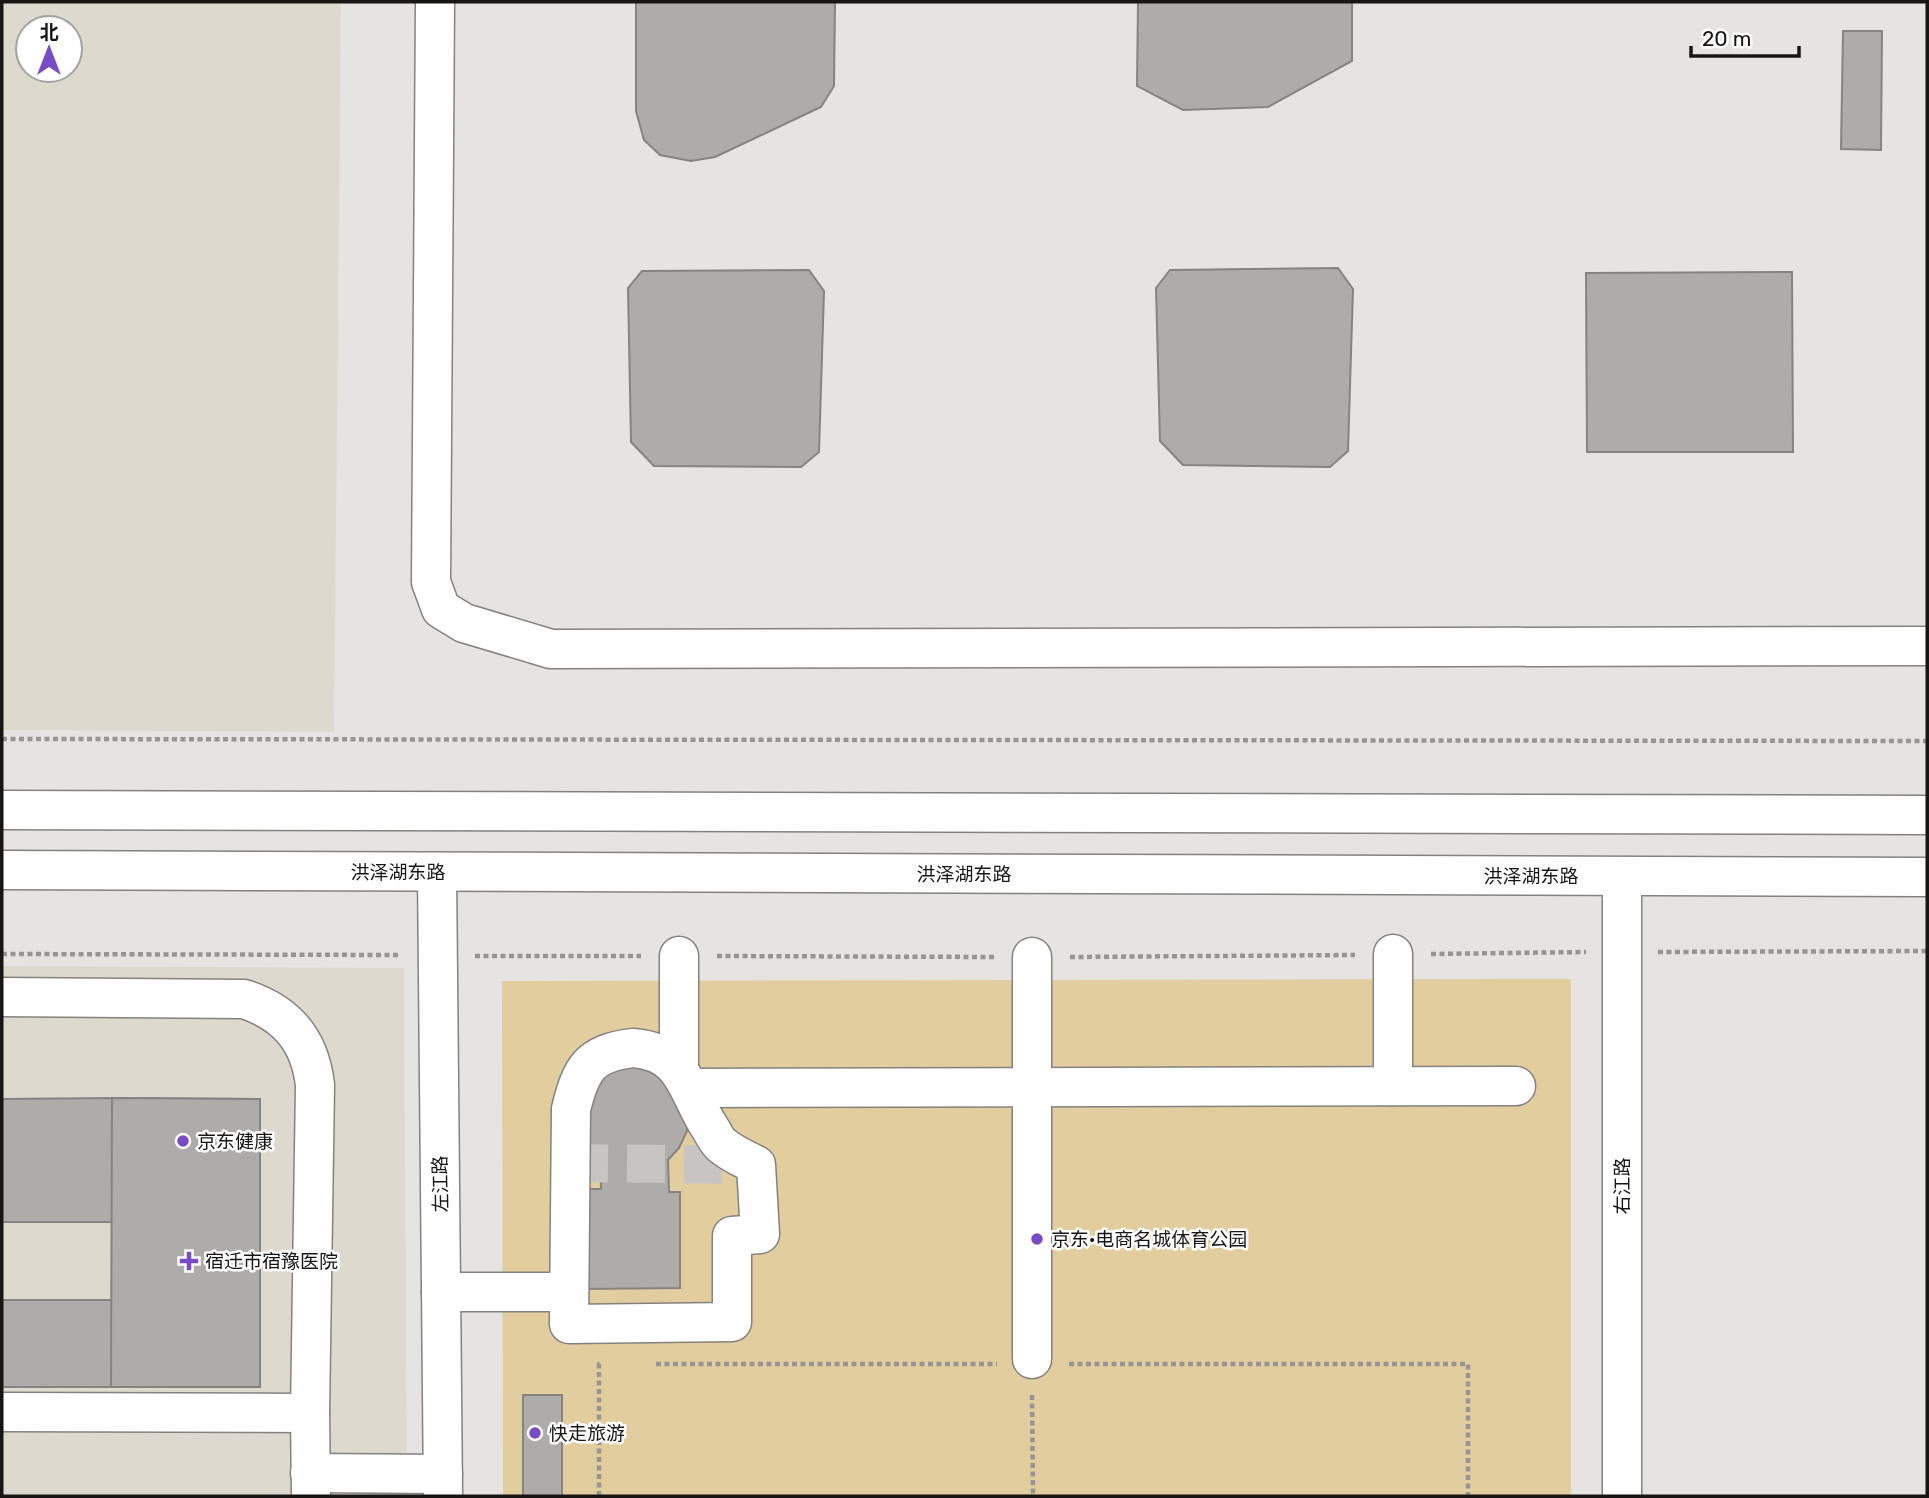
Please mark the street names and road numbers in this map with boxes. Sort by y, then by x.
street label: 洪泽湖东路 [350,861,446,884]
street label: 洪泽湖东路 [916,863,1012,886]
street label: 洪泽湖东路 [1483,865,1579,888]
street label: 左江路 [429,1155,452,1213]
street label: 右江路 [1611,1157,1634,1215]

